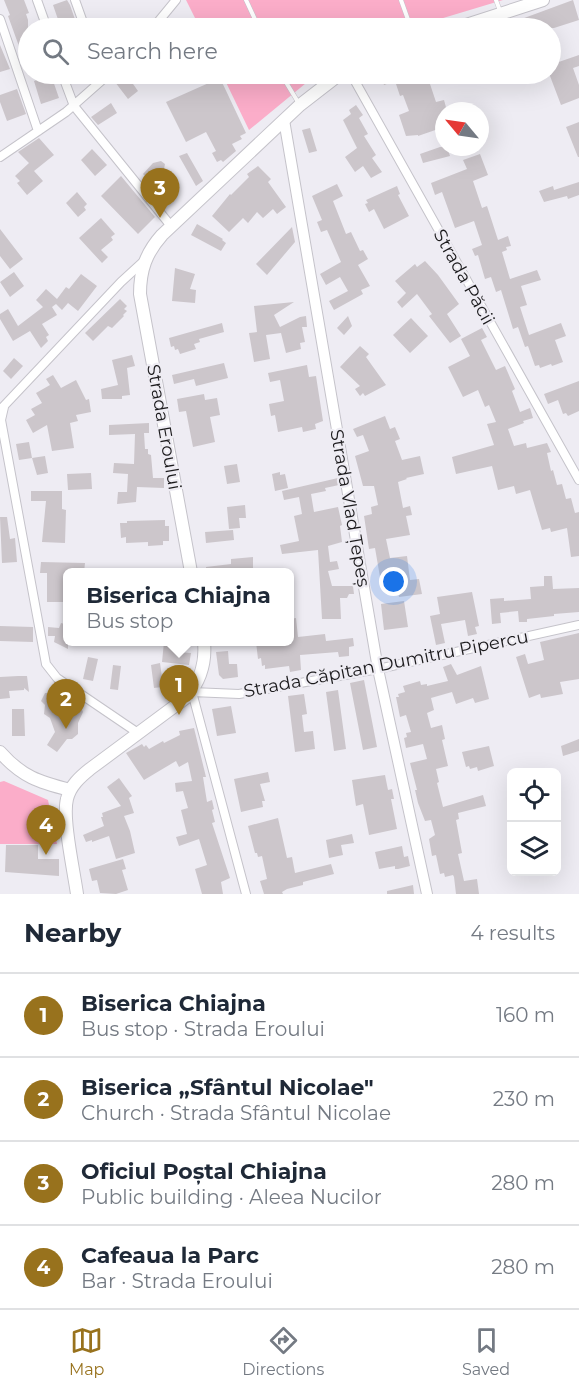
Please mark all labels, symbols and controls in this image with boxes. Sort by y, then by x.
search box [18,18,561,84]
icon: search [39,35,72,68]
text: Search here [87,38,218,65]
north arrow [435,102,489,156]
pin: 3 [140,168,180,218]
street label: Strada Păcii [429,225,499,329]
street label: Strada Eroului [142,362,186,492]
street label: Strada Vlad Țepeș [324,427,375,589]
your location [379,567,408,596]
popup [63,568,294,646]
text: Biserica Chiajna [86,582,271,609]
text: Bus stop [86,609,173,633]
street label: Strada Căpitan Dumitru Pipercu [242,626,530,702]
pin: 1 [160,666,198,715]
pin: 2 [46,680,86,729]
map controls [507,768,561,876]
button: locate [507,768,561,822]
pin: 4 [26,806,66,855]
button: layers [507,822,561,876]
text: Nearby [24,917,121,949]
text: 4 results [470,921,555,945]
text: Biserica Chiajna [81,990,266,1017]
text: 1 [40,1003,47,1027]
text: 160 m [496,1003,555,1027]
text: Bus stop · Strada Eroului [81,1017,325,1041]
text: Biserica „Sfântul Nicolae" [81,1074,374,1101]
text: 2 [38,1087,49,1111]
text: 230 m [493,1087,555,1111]
text: Church · Strada Sfântul Nicolae [81,1101,391,1125]
text: Oficiul Poștal Chiajna [81,1158,327,1185]
text: 3 [38,1171,49,1195]
text: 280 m [491,1171,555,1195]
text: Public building · Aleea Nucilor [81,1185,382,1209]
text: Cafeaua la Parc [81,1242,259,1269]
text: 4 [37,1255,50,1279]
text: 280 m [491,1255,555,1279]
text: Bar · Strada Eroului [81,1269,273,1293]
tab: Map [69,1324,104,1379]
tab: Directions [242,1324,324,1379]
tab: Saved [462,1324,510,1379]

